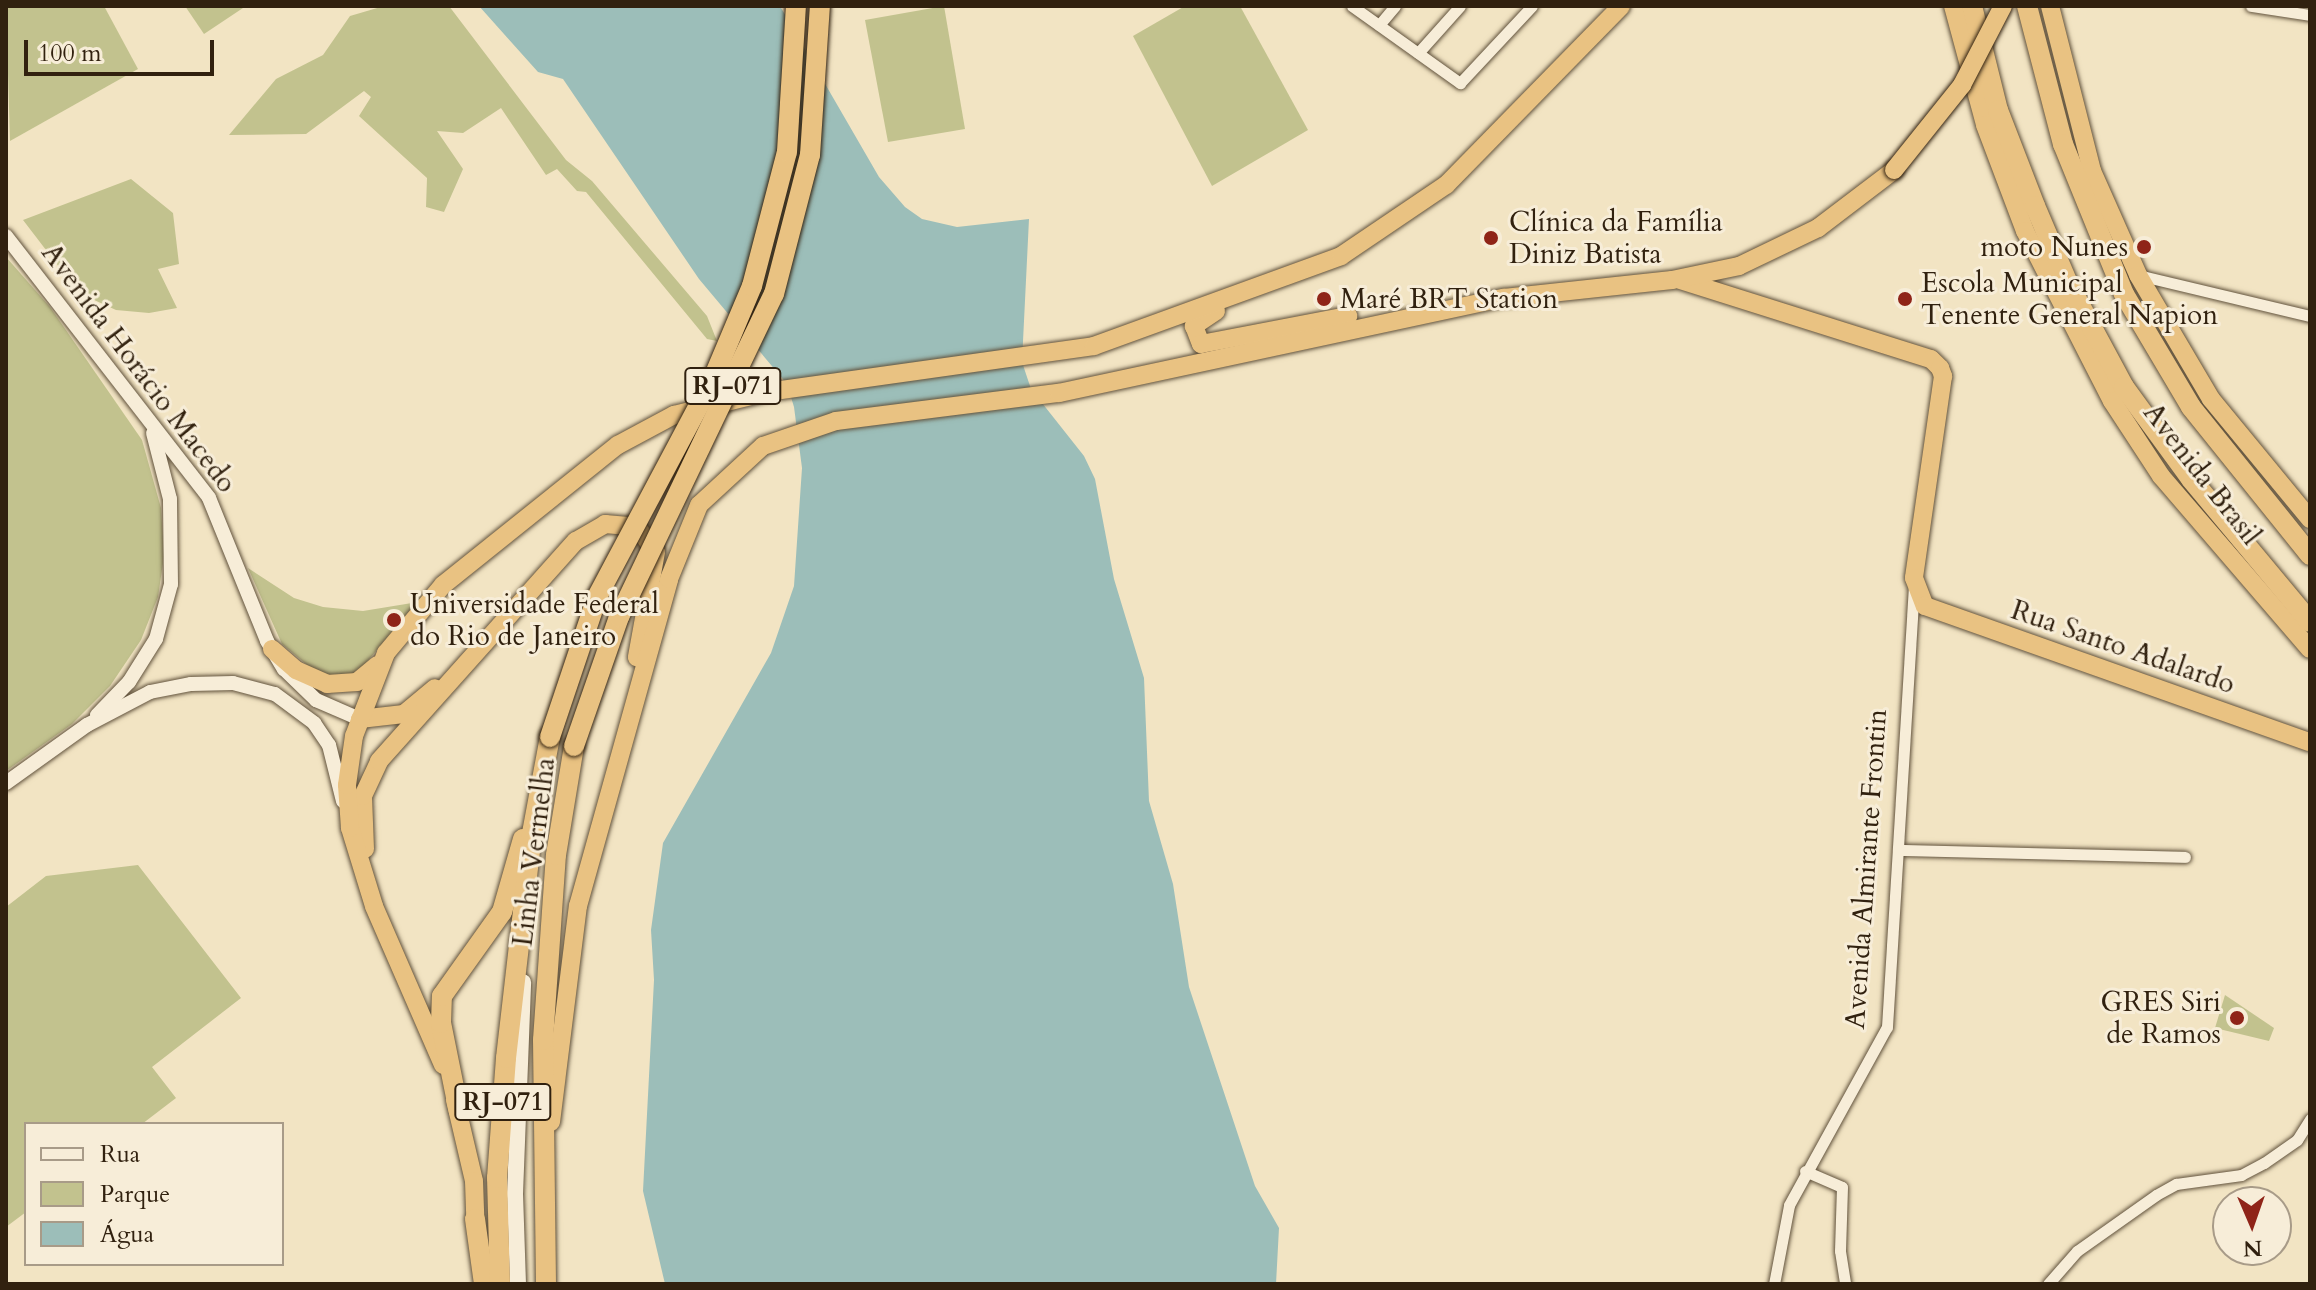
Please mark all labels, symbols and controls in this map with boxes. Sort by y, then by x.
scale bar [28,24,218,74]
text: 100 m [38,37,102,70]
place label: Clínica da Família Diniz Batista [1509,205,1723,271]
marker: Clínica da Família Diniz Batista [1480,227,1502,249]
place label: moto Nunes [1980,230,2128,264]
street label: Avenida Horácio Macedo [34,237,244,499]
marker: moto Nunes [2135,238,2153,256]
place label: Escola Municipal Tenente General Napion [1921,266,2218,332]
place label: Maré BRT Station [1340,282,1558,316]
marker: Maré BRT Station [1315,290,1333,308]
marker: Escola Municipal Tenente General Napion [1896,290,1914,308]
road number: RJ-071 [683,364,783,408]
street label: Avenida Brasil [2136,396,2268,552]
place label: Universidade Federal do Rio de Janeiro [410,587,659,653]
street label: Rua Santo Adalardo [2007,593,2239,701]
marker: Universidade Federal do Rio de Janeiro [385,611,403,629]
street label: Avenida Almirante Frontin [1838,708,1894,1030]
street label: Linha Vermelha [506,756,562,948]
place label: GRES Siri de Ramos [2101,985,2221,1051]
marker: GRES Siri de Ramos [2228,1009,2246,1027]
road number: RJ-071 [453,1080,553,1124]
legend [24,1122,284,1266]
text: Rua [100,1138,140,1171]
text: Parque [100,1178,170,1211]
north arrow [2212,1186,2292,1266]
text: Água [100,1218,154,1251]
text: N [2243,1233,2263,1263]

